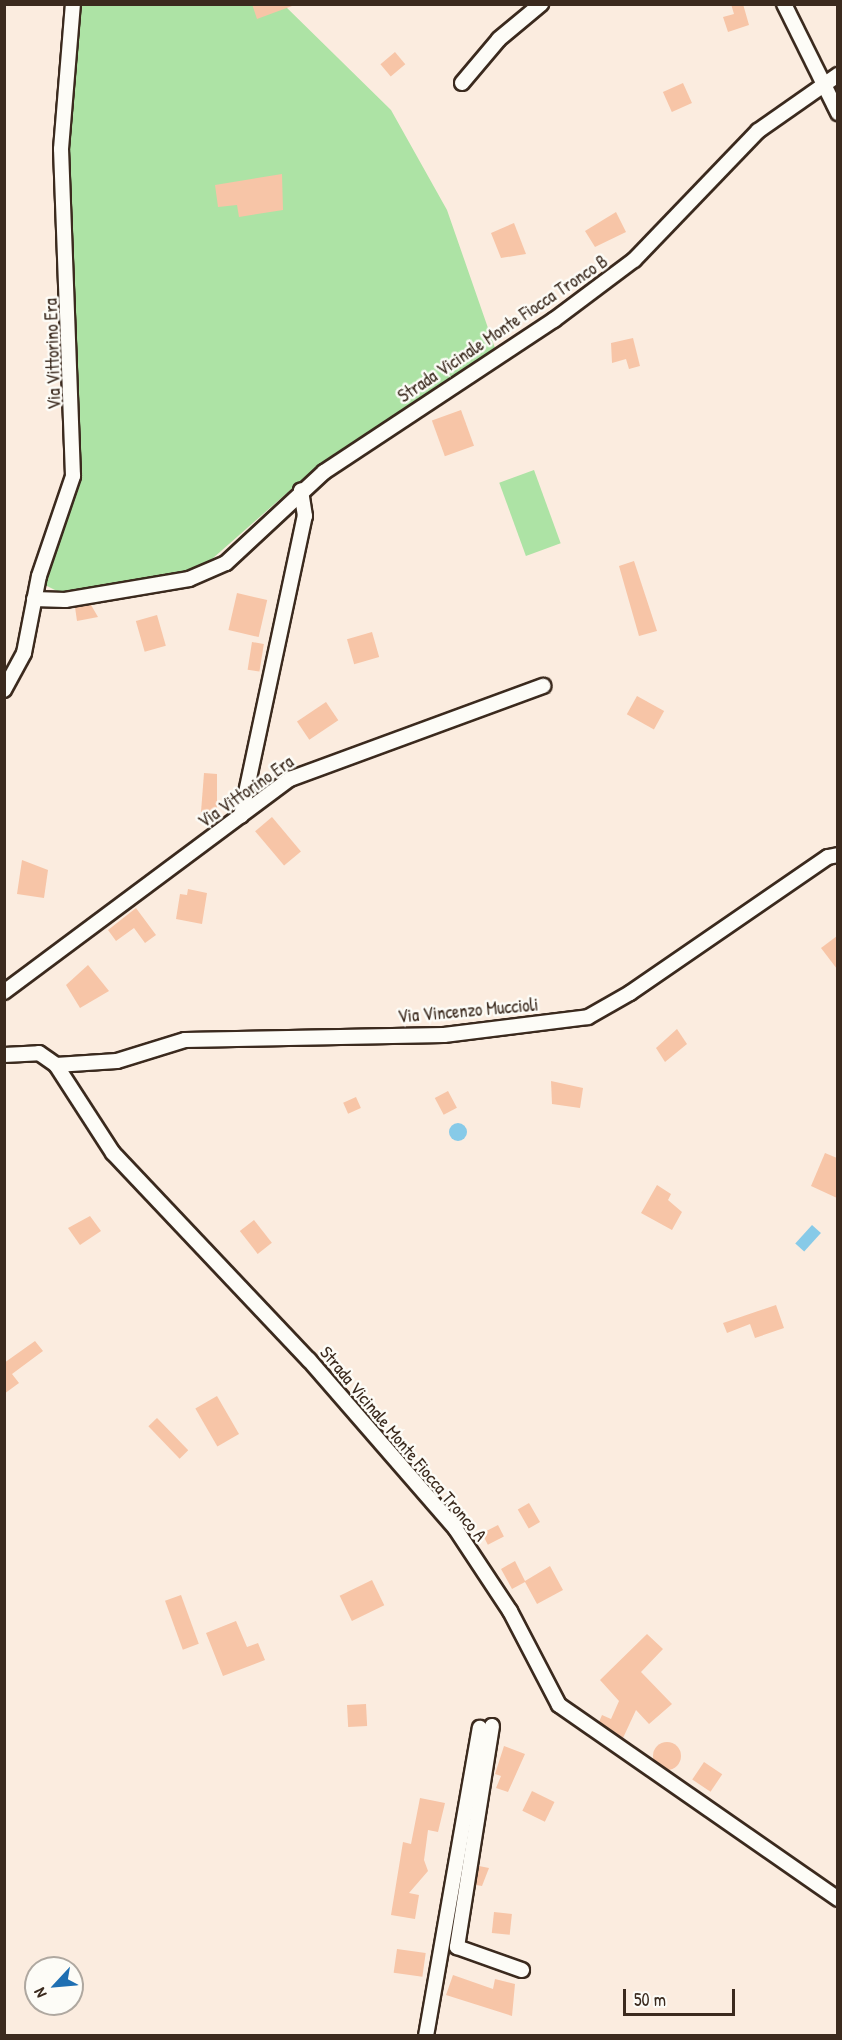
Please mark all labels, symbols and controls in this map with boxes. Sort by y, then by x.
street label: Strada Vicinale Monte Fiocca Tronco B [394,251,612,407]
street label: Via Vittorino Era [40,298,66,410]
street label: Via Vittorino Era [194,751,298,833]
street label: Via Vincenzo Muccioli [397,994,539,1028]
street label: Strada Vicinale Monte Fiocca Tronco A [315,1342,491,1546]
north arrow [24,1956,84,2016]
scale bar [626,1977,738,2015]
text: N [28,1984,51,2002]
text: 50 m [634,1987,666,2012]

